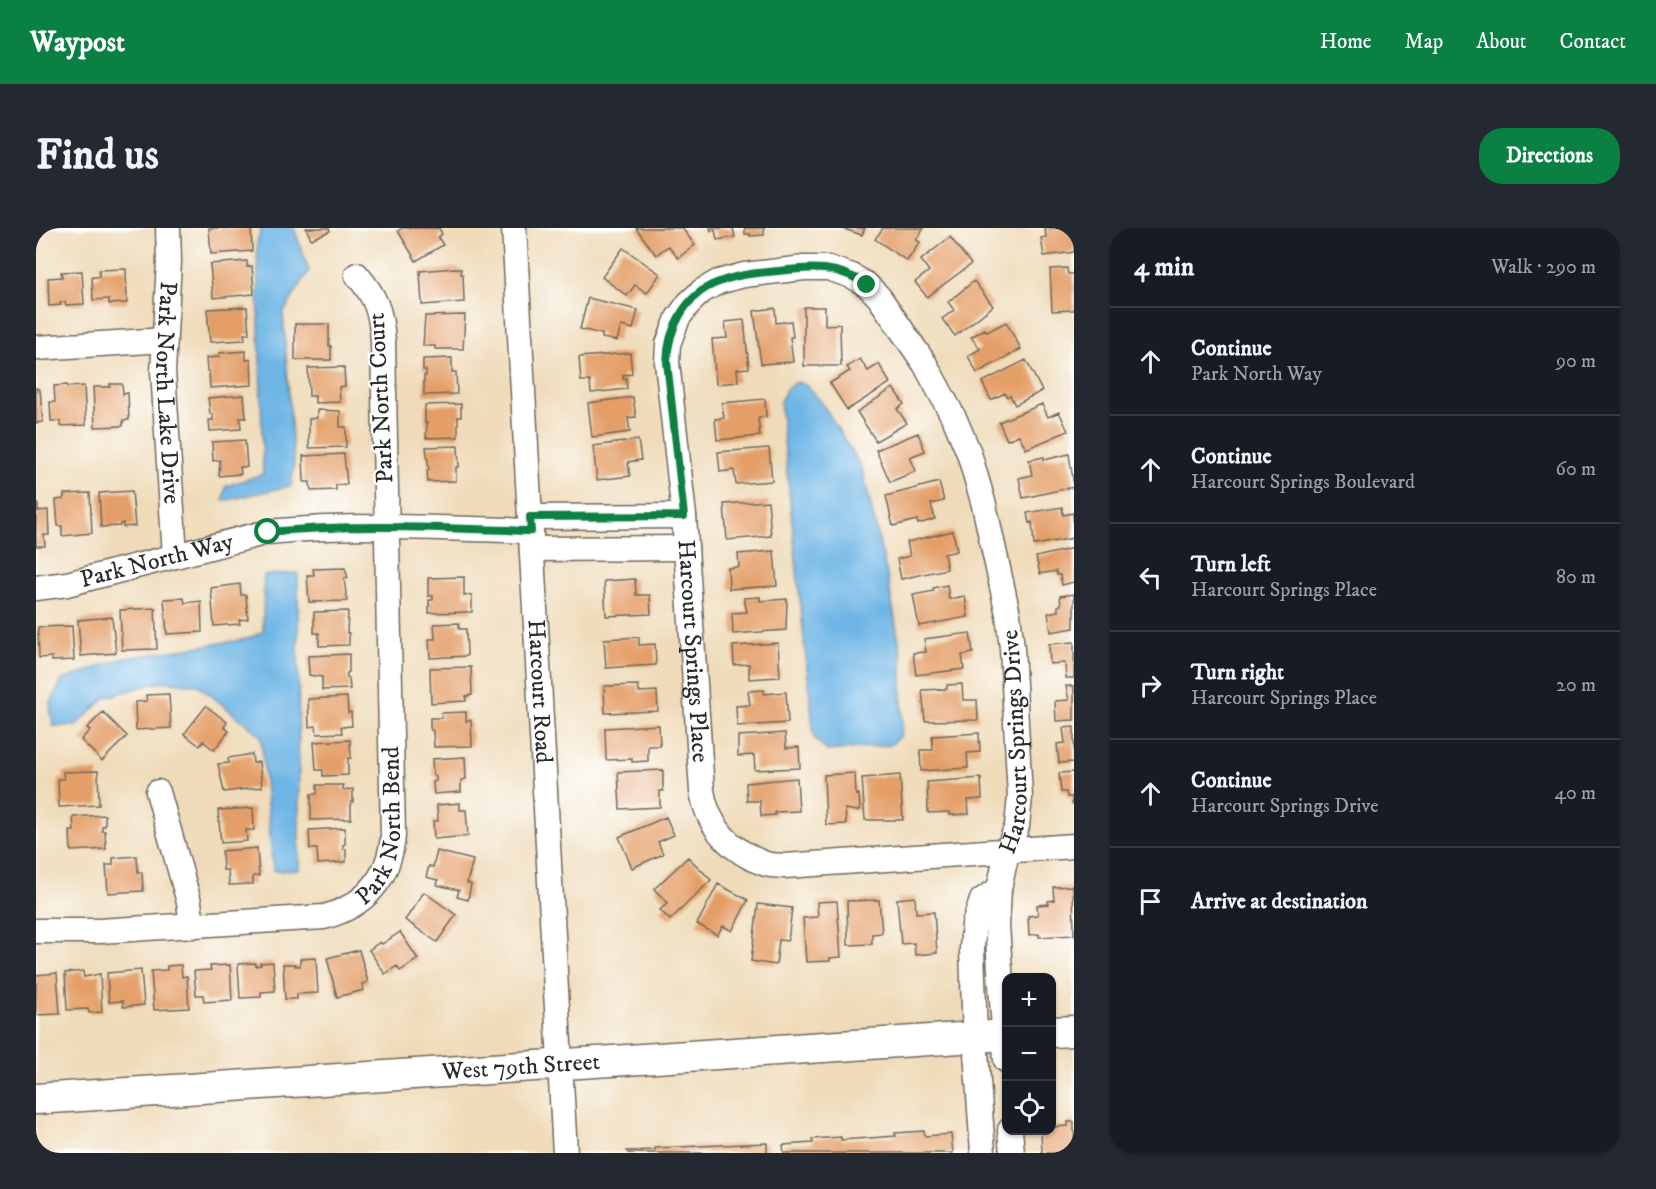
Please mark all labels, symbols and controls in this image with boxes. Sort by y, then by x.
text: Waypost [30,25,125,60]
text: Home [1320,29,1372,55]
text: Map [1405,29,1443,55]
text: About [1476,29,1527,55]
text: Contact [1560,29,1626,55]
button: Directions [1479,128,1620,184]
text: Find us [36,130,159,182]
text: 4 min [1134,251,1194,284]
text: Walk · 290 m [1491,255,1596,280]
route end [853,271,879,297]
street label: Park North Lake Drive [148,281,187,505]
street label: Park North Court [362,312,400,484]
text: Continue [1191,335,1272,362]
icon: ahead [1134,345,1167,378]
text: 90 m [1556,349,1596,374]
text: Park North Way [1191,362,1322,387]
text: Continue [1191,443,1272,470]
icon: ahead [1134,453,1167,486]
text: 60 m [1556,457,1596,482]
text: Harcourt Springs Boulevard [1191,470,1415,495]
route start [254,518,280,544]
street label: Park North Way [77,526,237,595]
street label: Harcourt Springs Place [671,539,715,764]
text: Turn left [1191,551,1271,578]
icon: left [1134,561,1167,594]
text: 80 m [1556,565,1596,590]
text: Harcourt Springs Place [1191,578,1377,603]
street label: Harcourt Road [521,618,558,764]
street label: Harcourt Springs Drive [993,628,1035,858]
text: Turn right [1191,659,1284,686]
icon: right [1134,669,1167,702]
text: 20 m [1556,673,1596,698]
text: Harcourt Springs Place [1191,686,1377,711]
street label: Park North Bend [350,746,408,912]
text: Continue [1191,767,1272,794]
icon: ahead [1134,777,1167,810]
text: 40 m [1554,781,1596,806]
text: Harcourt Springs Drive [1191,794,1379,819]
icon: arrive [1134,885,1167,918]
text: Arrive at destination [1191,888,1368,915]
map controls [1002,973,1056,1135]
button: + [1002,973,1056,1027]
button: − [1002,1027,1056,1081]
street label: West 79th Street [440,1047,601,1087]
button: locate [1002,1081,1056,1135]

